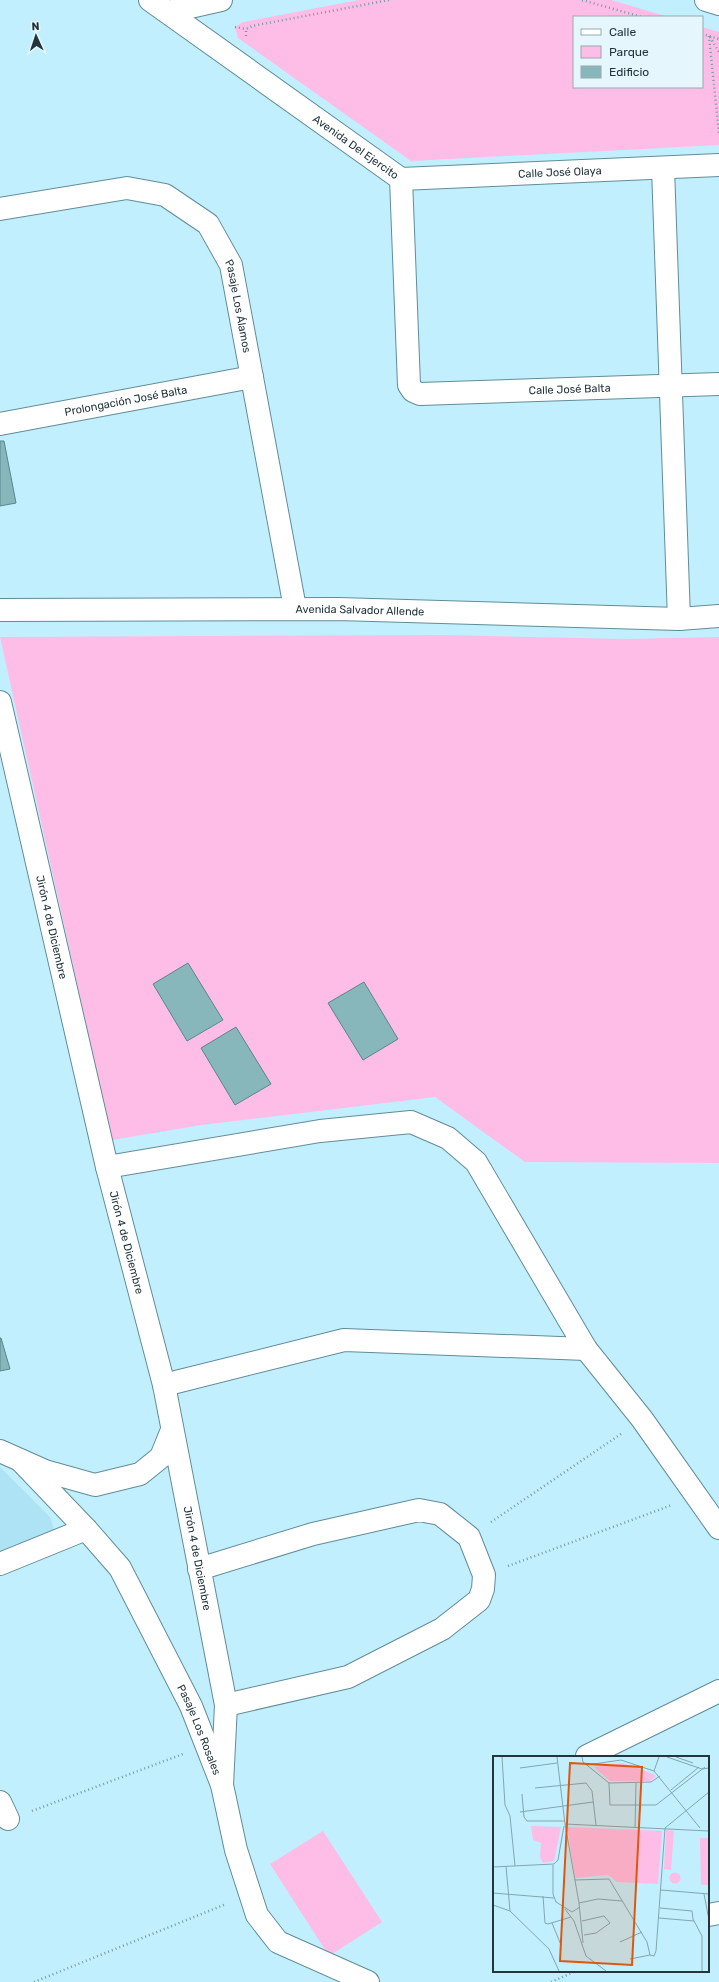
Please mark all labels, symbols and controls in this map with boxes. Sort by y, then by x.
north arrow [16,16,56,56]
legend [573,16,703,88]
text: N [31,20,40,33]
text: Calle [609,25,636,39]
text: Parque [609,45,649,59]
text: Edificio [609,65,649,79]
street label: Avenida Del Ejercito [311,112,401,182]
street label: Calle José Olaya [518,164,602,180]
street label: Pasaje Los Álamos [223,257,254,354]
street label: Calle José Balta [528,381,611,397]
street label: Prolongación José Balta [63,383,188,418]
street label: Avenida Salvador Allende [296,602,425,618]
street label: Jirón 4 de Diciembre [34,874,70,980]
street label: Jirón 4 de Diciembre [107,1189,146,1295]
street label: Jirón 4 de Diciembre [181,1505,214,1612]
street label: Pasaje Los Rosales [174,1682,224,1777]
inset map [493,1756,709,1972]

